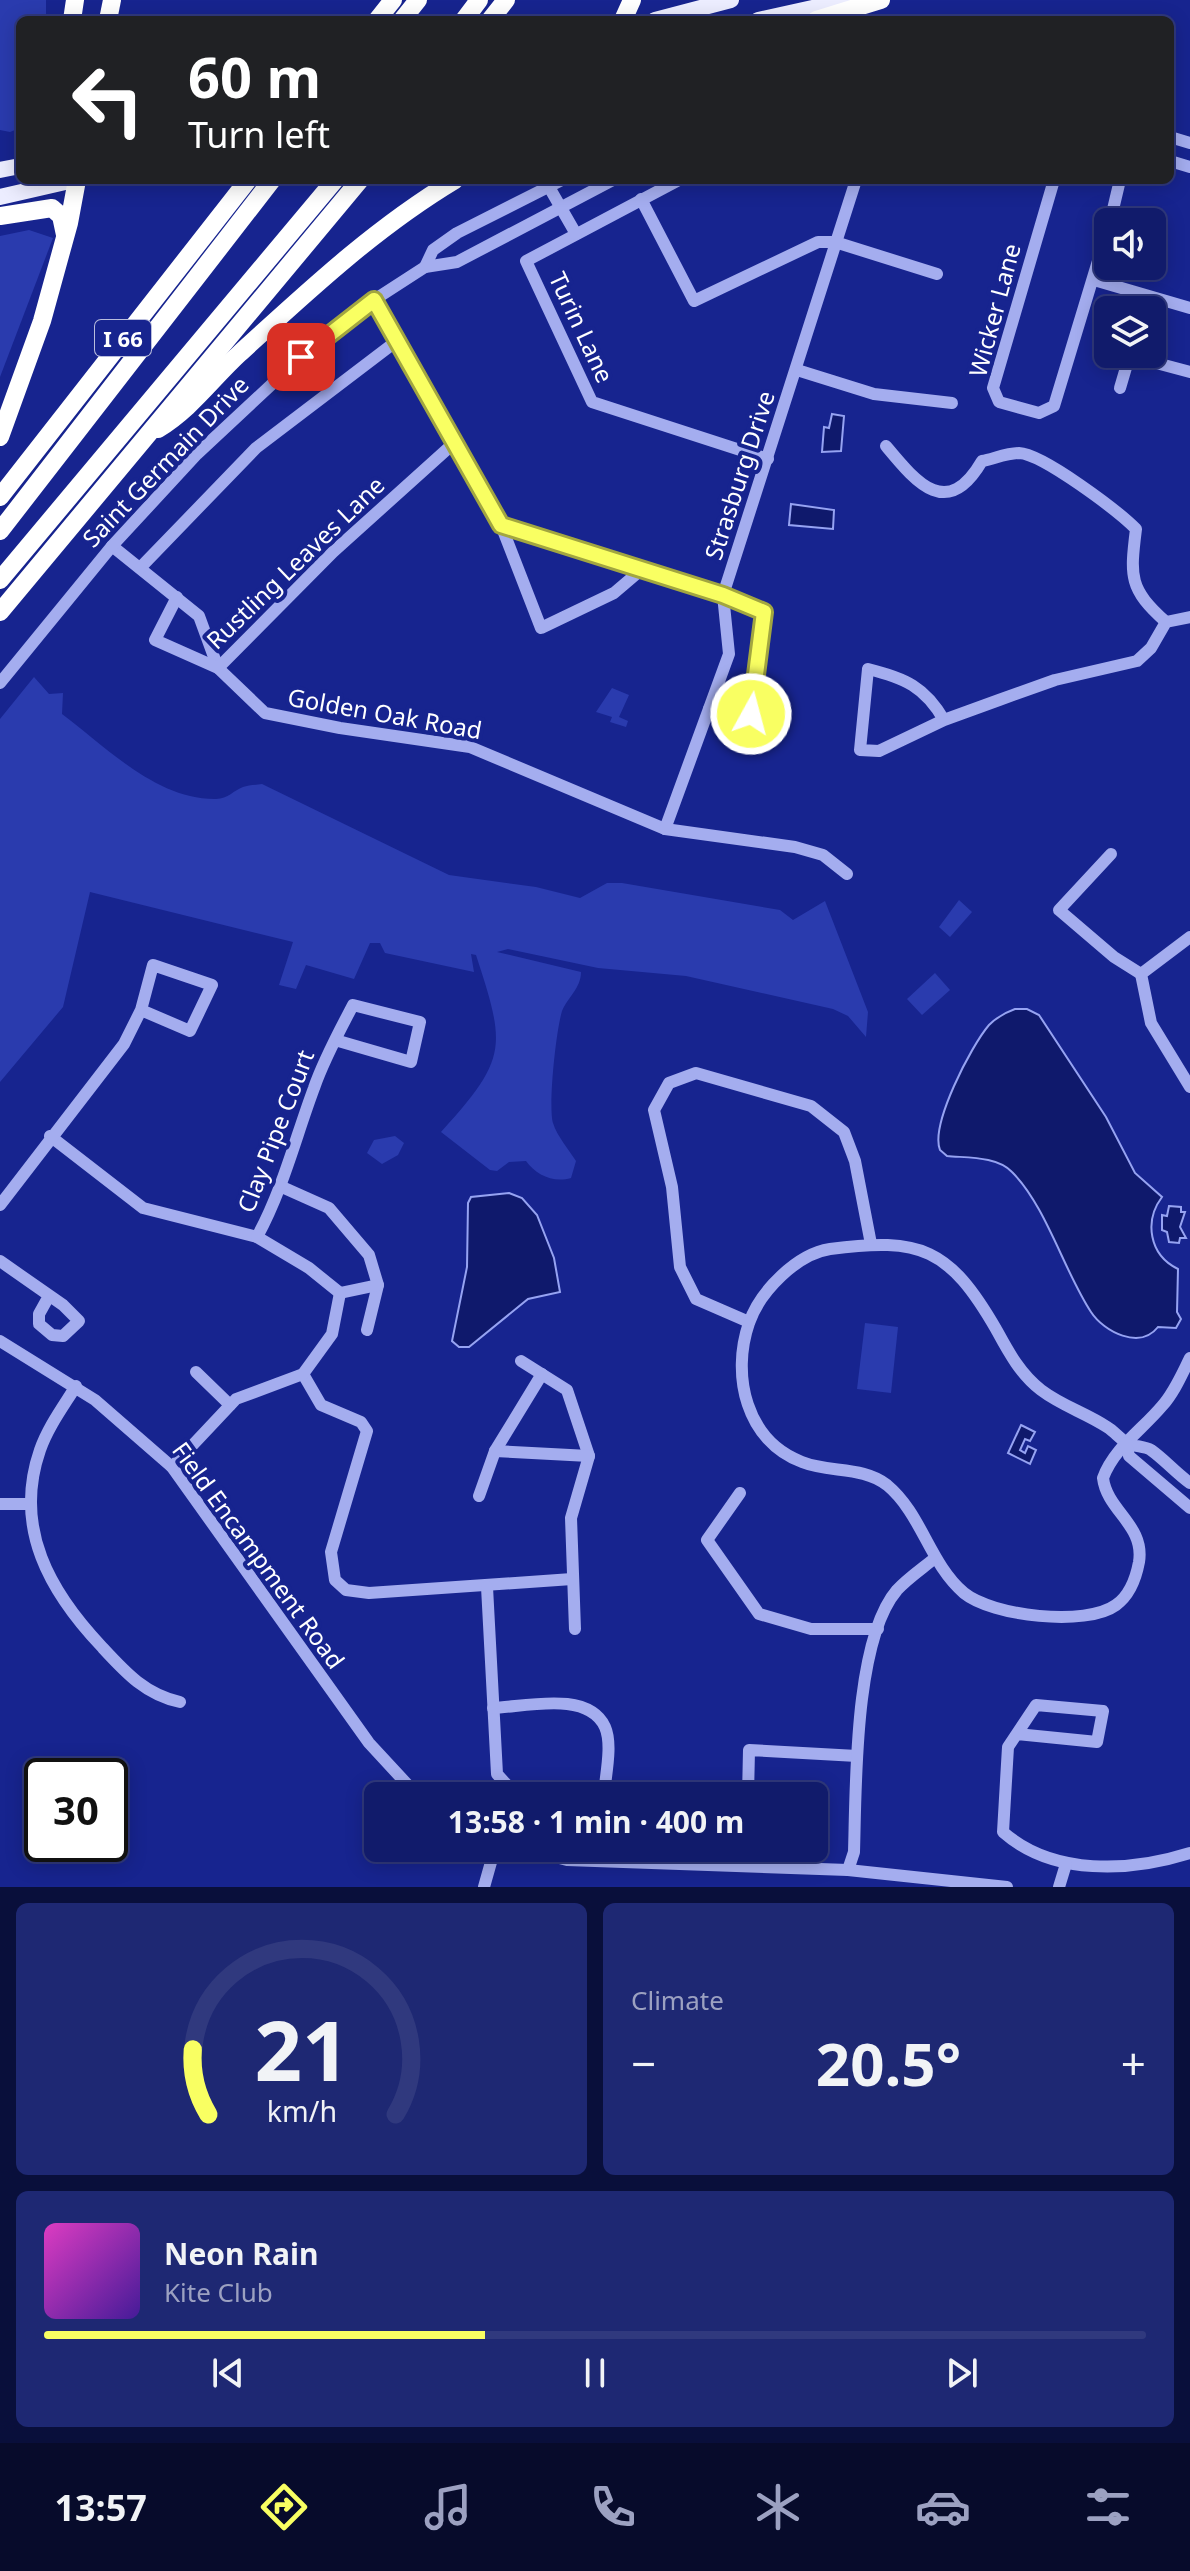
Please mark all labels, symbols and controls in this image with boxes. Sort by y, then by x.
text: 60 m [188,38,321,114]
icon: left [56,48,160,152]
text: Turn left [188,110,330,159]
map controls [1094,208,1166,368]
button: sound [1094,208,1166,280]
street label: Wicker Lane [960,240,1028,380]
street label: Turin Lane [542,266,622,388]
button: layers [1094,296,1166,368]
road number: I 66 [95,320,151,356]
pin [267,323,335,391]
icon: arrive [279,335,323,379]
street label: Saint Germain Drive [75,368,255,554]
street label: Strasburg Drive [696,386,782,564]
street label: Rustling Leaves Lane [199,468,391,656]
position arrow [709,672,793,756]
street label: Golden Oak Road [285,680,485,746]
street label: Clay Pipe Court [229,1045,321,1217]
street label: Field Encampment Road [165,1435,353,1675]
speed limit sign: 30 [24,1758,128,1862]
text: 13:58 · 1 min · 400 m [448,1801,744,1842]
text: Climate [631,1982,724,2018]
text: 21 [254,1992,349,2105]
text: 20.5° [816,2022,961,2104]
text: − [631,2033,656,2093]
text: + [1121,2033,1146,2093]
text: km/h [266,2091,337,2130]
text: Neon Rain [164,2233,318,2274]
text: Kite Club [164,2274,273,2310]
icon: previous [206,2351,250,2395]
icon: pause [573,2351,617,2395]
icon: next [940,2351,984,2395]
icon: directions [256,2479,312,2535]
icon: music [420,2479,476,2535]
icon: phone [585,2479,641,2535]
icon: climate [750,2479,806,2535]
icon: car [915,2479,971,2535]
icon: filters [1080,2479,1136,2535]
text: 13:57 [54,2483,147,2532]

